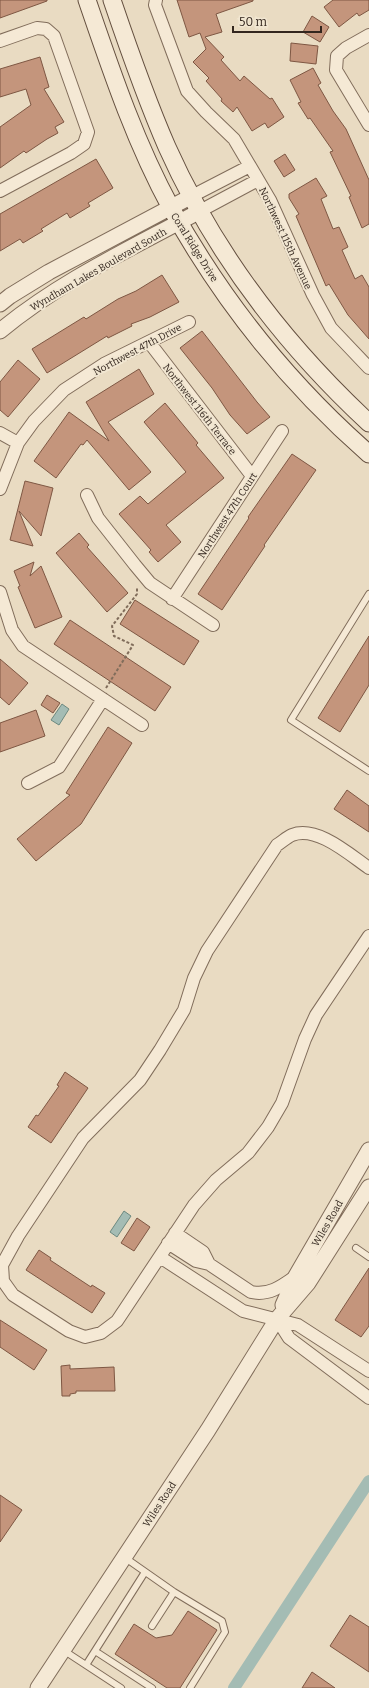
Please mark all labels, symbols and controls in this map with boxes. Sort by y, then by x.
scale bar [233,8,321,34]
text: 50 m [239,15,268,29]
street label: Northwest 115th Avenue [256,185,314,291]
street label: Coral Ridge Drive [168,211,220,284]
street label: Wyndham Lakes Boulevard South [28,225,169,314]
street label: Northwest 47th Drive [91,322,184,378]
street label: Northwest 116th Terrace [160,362,238,457]
street label: Northwest 47th Court [196,470,260,561]
street label: Wiles Road [310,1198,346,1249]
street label: Wiles Road [141,1480,179,1529]

